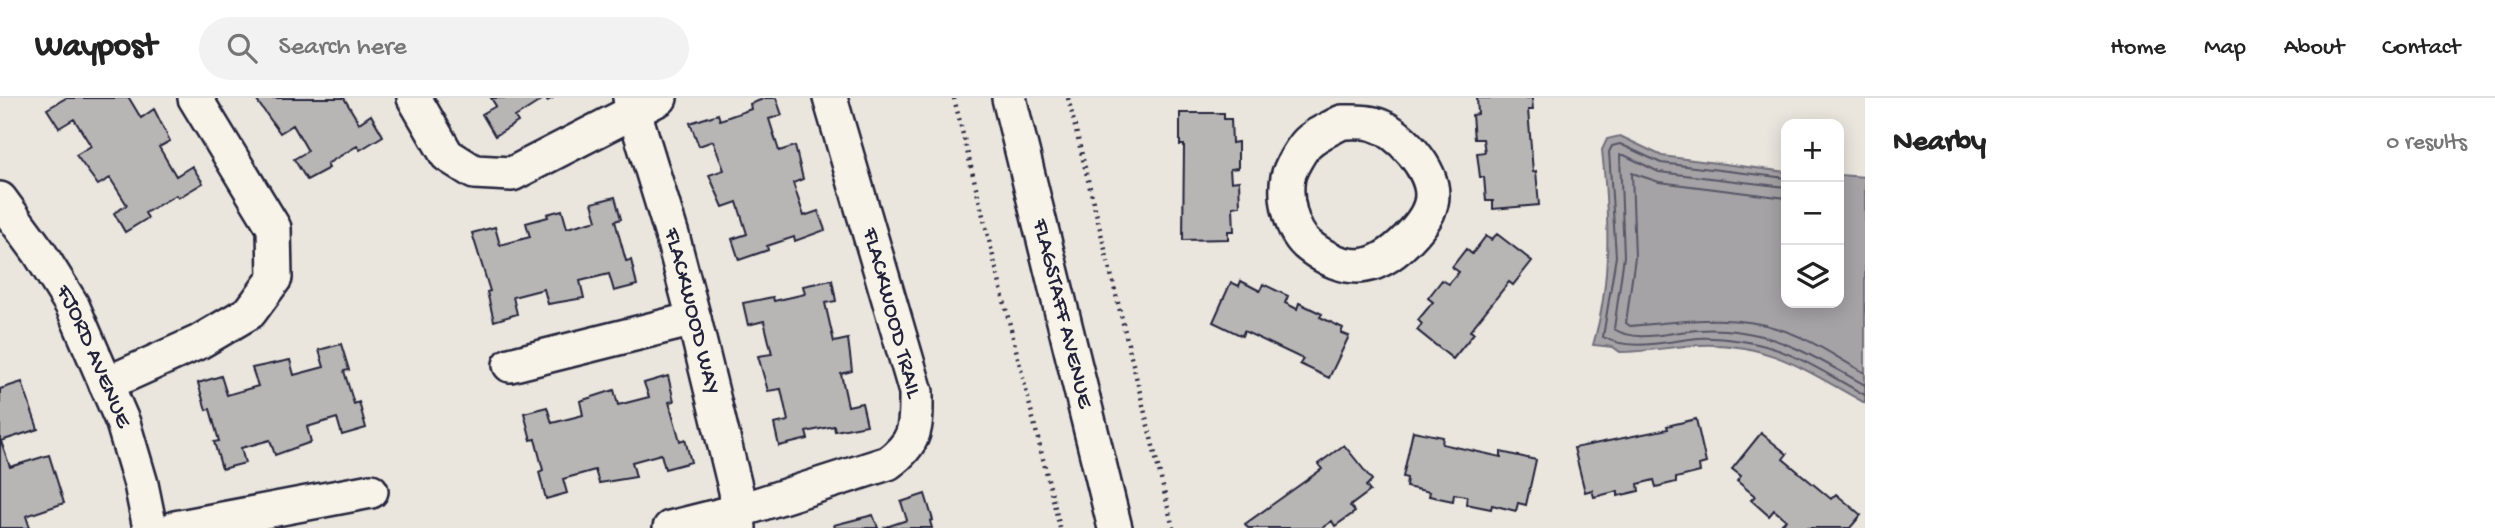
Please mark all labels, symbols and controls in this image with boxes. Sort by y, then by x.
search box [199,17,689,80]
text: Waypost [35,29,157,67]
icon: search [223,29,261,67]
text: Search here [279,33,407,64]
text: Home [2110,34,2166,63]
text: Map [2204,34,2246,63]
text: About [2284,34,2344,63]
text: Contact [2382,34,2460,63]
map controls [1781,119,1844,308]
button: + [1781,119,1844,182]
text: Nearby [1893,126,1986,161]
text: 0 results [2386,130,2467,157]
button: − [1781,182,1844,245]
street label: FLAGSTAFF AVENUE [1026,215,1099,412]
street label: FLACKWOOD WAY [657,224,725,397]
street label: FLACKWOOD TRAIL [855,224,927,403]
button: layers [1781,245,1844,308]
street label: FJORD AVENUE [49,279,138,434]

